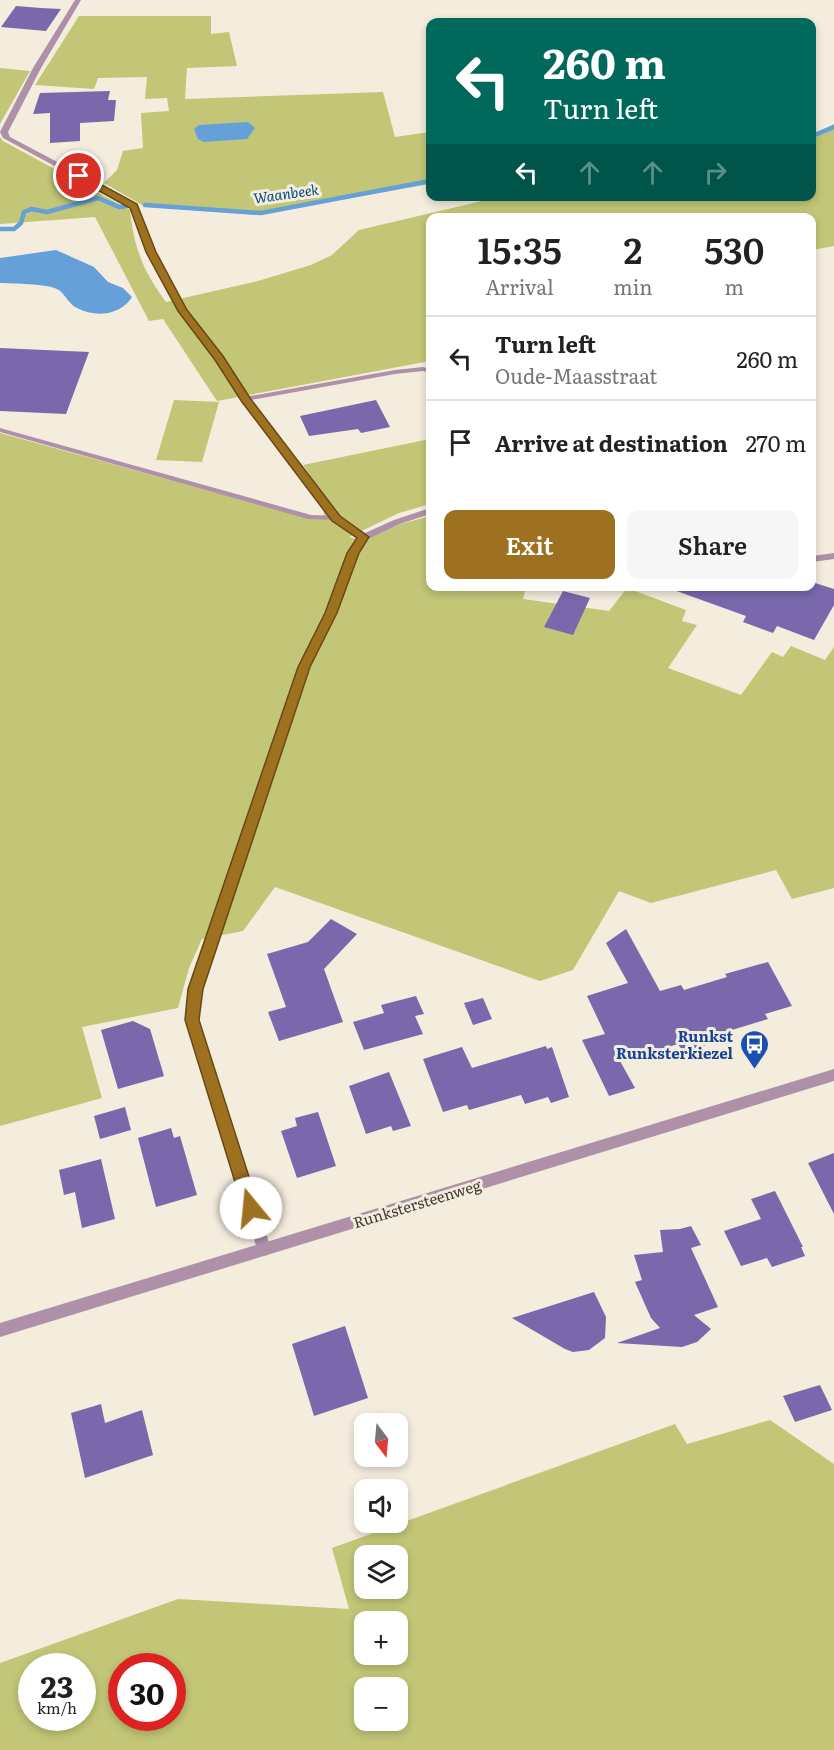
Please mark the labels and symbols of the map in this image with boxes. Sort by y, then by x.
pin [53,150,104,201]
water label: Waanbeek [252,178,320,207]
place label: Runkst Runksterkiezel [616,1024,734,1064]
bus stop icon: Runkst Runksterkiezel [738,1028,770,1070]
street label: Runkstersteenweg [350,1172,484,1233]
position arrow [219,1176,283,1240]
north arrow [354,1413,408,1467]
speed limit sign: 30 [108,1653,186,1731]

